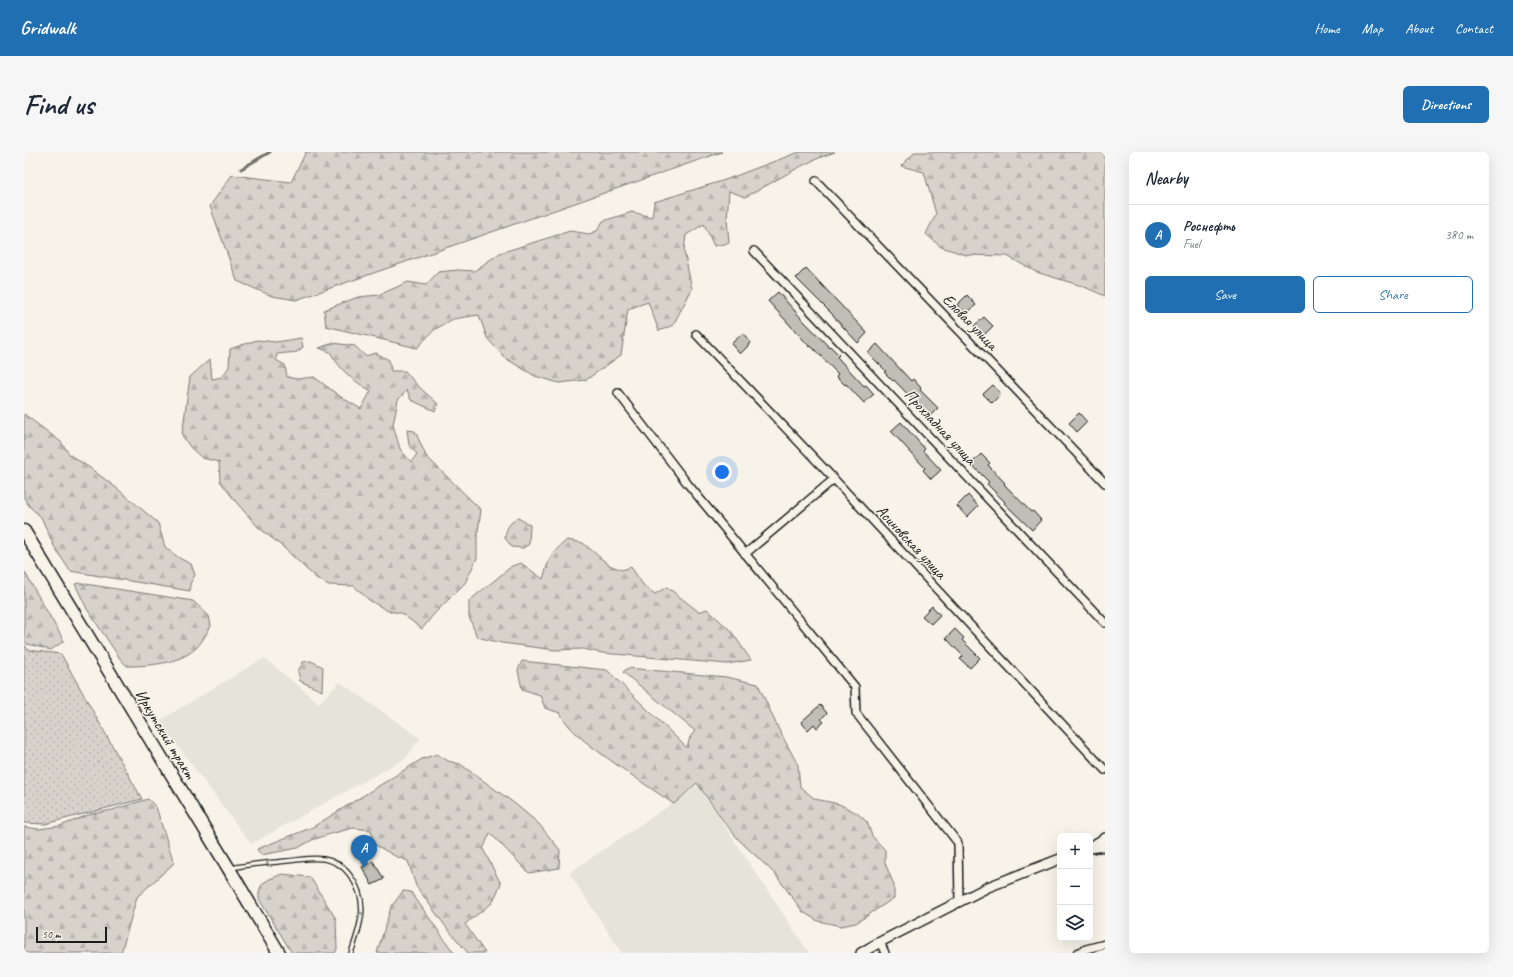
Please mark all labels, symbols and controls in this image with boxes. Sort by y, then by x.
text: Gridwalk [20,16,76,40]
text: Home [1314,20,1340,37]
text: Map [1362,20,1383,37]
text: About [1405,20,1433,37]
text: Contact [1455,20,1493,37]
button: Directions [1403,86,1489,123]
text: Find us [24,87,94,122]
text: Nearby [1145,168,1188,189]
text: Роснефть [1183,217,1235,236]
text: A [1155,227,1161,243]
text: 380 m [1445,227,1473,243]
text: Fuel [1183,236,1200,252]
button: Save [1145,276,1305,313]
button: Share [1313,276,1473,313]
street label: Еловая улица [938,289,1003,356]
street label: Прохладная улица [900,385,981,470]
your location [712,462,732,482]
street label: Асиновская улица [872,501,951,584]
street label: Иркутский тракт [130,686,200,784]
map controls [1057,833,1093,941]
button: + [1057,833,1093,869]
pin: A [351,835,377,868]
one-way arrow [266,858,272,867]
button: − [1057,869,1093,905]
button: layers [1057,905,1093,941]
one-way arrow [356,912,365,918]
scale bar [36,925,107,944]
text: 50 m [42,927,61,941]

